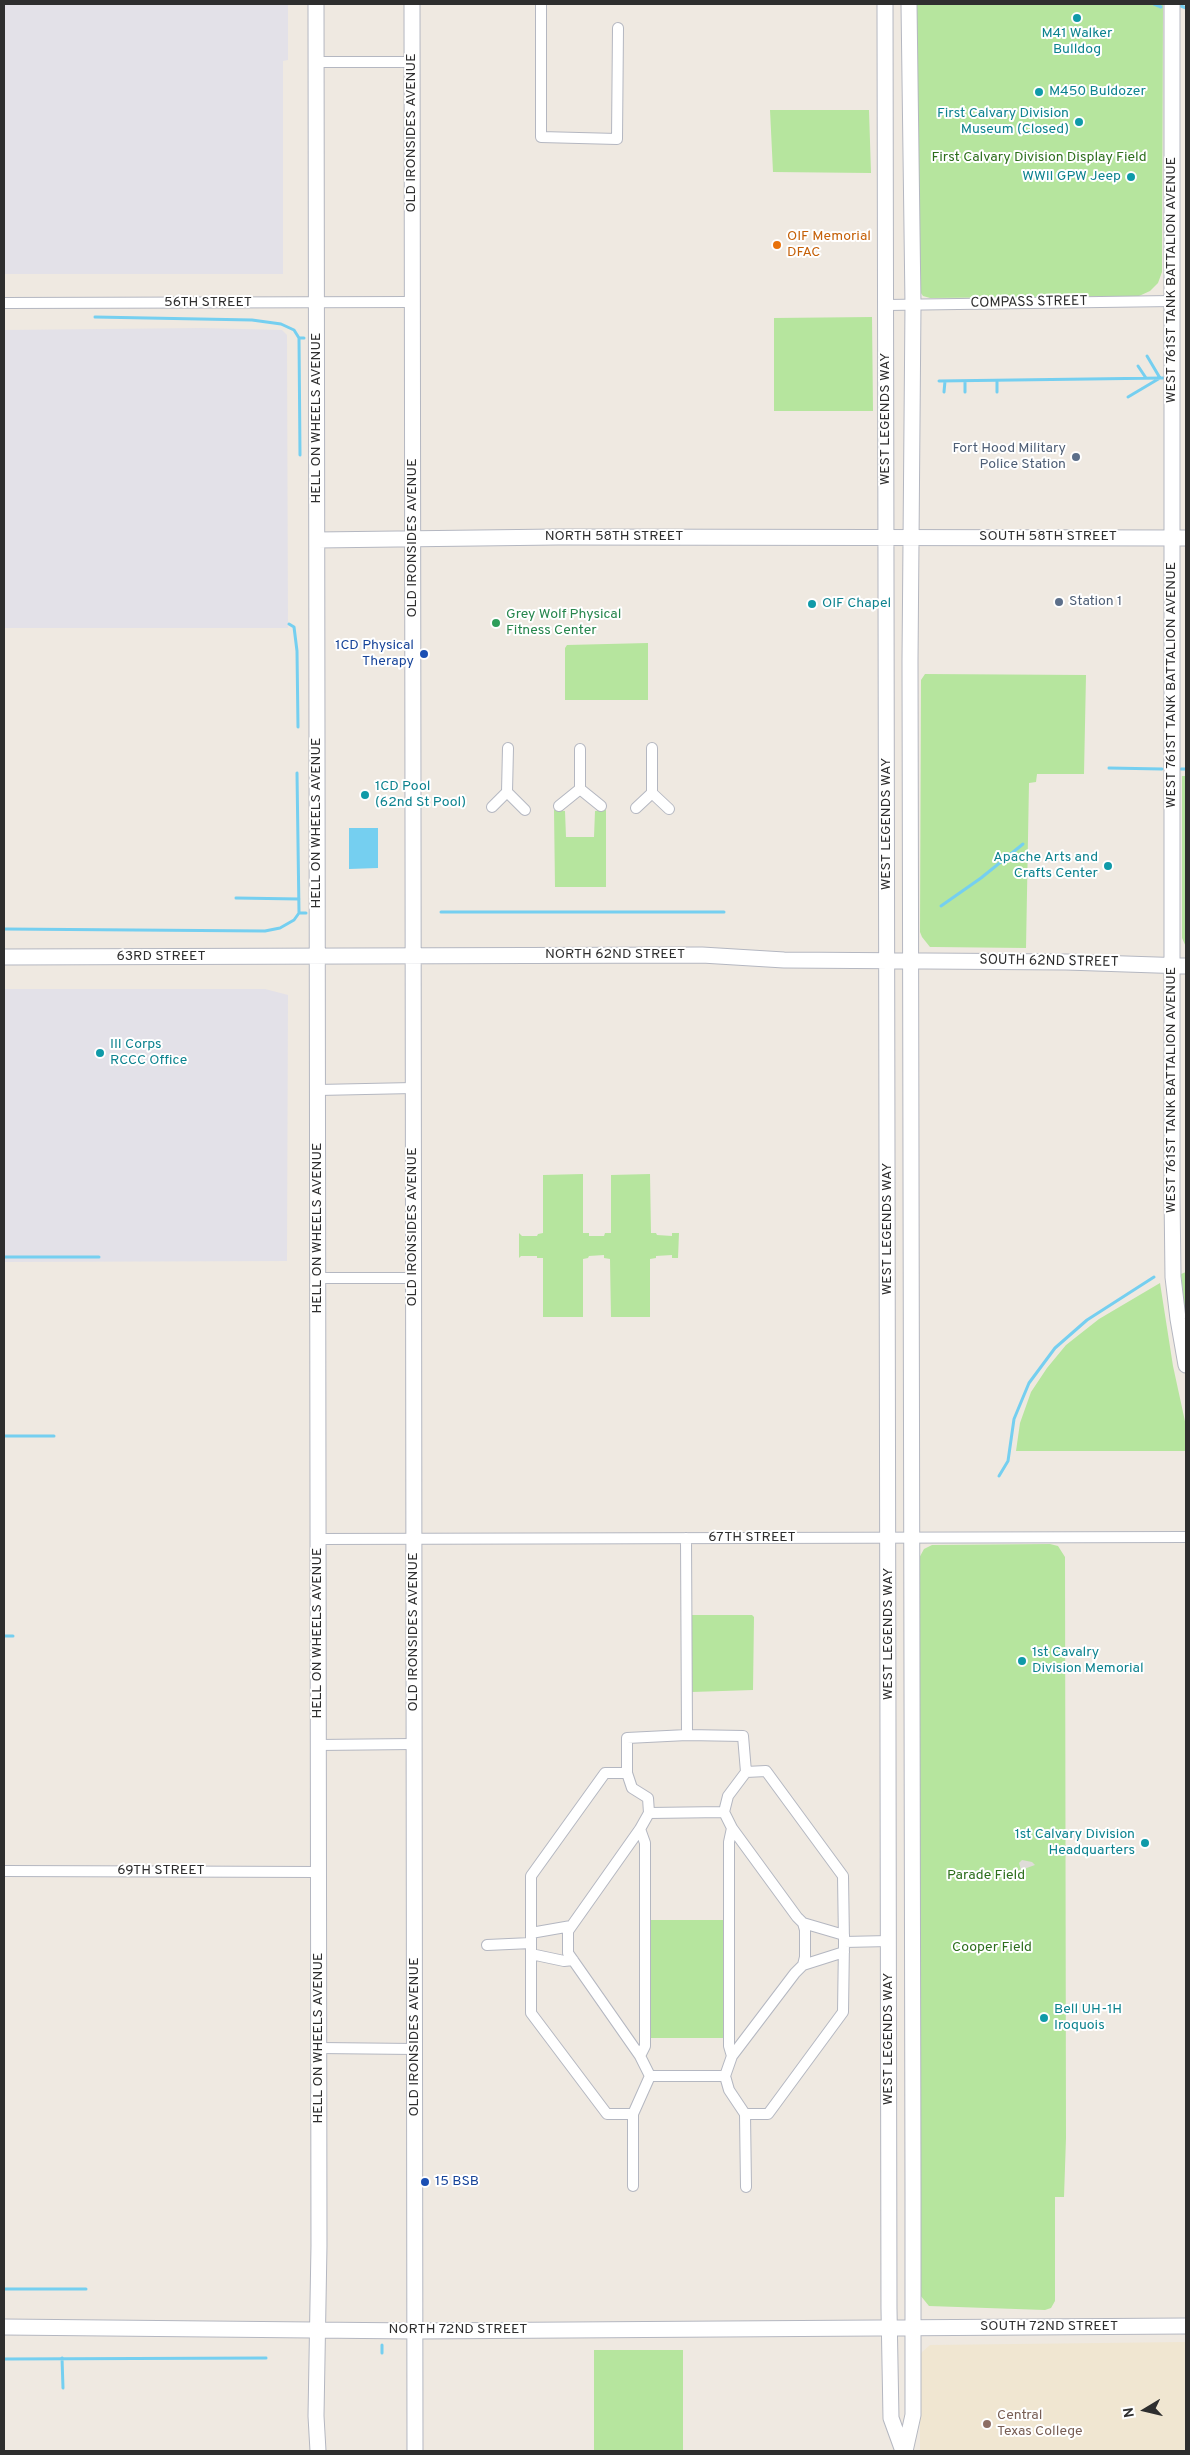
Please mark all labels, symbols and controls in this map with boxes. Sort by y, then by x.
marker: M41 Walker Bulldog [1071,12,1083,24]
place label: M41 Walker Bulldog [1042,26,1112,58]
street label: OLD IRONSIDES AVENUE [404,53,420,213]
place label: M450 Buldozer [1049,84,1146,100]
marker: M450 Buldozer [1033,86,1045,98]
place label: First Calvary Division Museum (Closed) [937,106,1069,138]
marker: First Calvary Division Museum (Closed) [1073,116,1085,128]
park label: First Calvary Division Display Field [931,150,1147,166]
street label: WEST 761ST TANK BATTALION AVENUE [1164,157,1180,403]
place label: WWII GPW Jeep [1022,169,1121,185]
marker: WWII GPW Jeep [1125,171,1137,183]
place label: OIF Memorial DFAC [787,229,871,262]
marker: OIF Memorial DFAC [771,239,783,251]
street label: COMPASS STREET [970,294,1088,312]
street label: 56TH STREET [164,295,252,311]
street label: HELL ON WHEELS AVENUE [309,333,325,503]
street label: WEST LEGENDS WAY [878,353,894,485]
place label: Fort Hood Military Police Station [953,441,1066,474]
marker: Fort Hood Military Police Station [1070,451,1082,463]
street label: OLD IRONSIDES AVENUE [405,458,421,618]
street label: NORTH 58TH STREET [545,529,683,545]
street label: SOUTH 58TH STREET [979,529,1117,545]
street label: WEST 761ST TANK BATTALION AVENUE [1164,562,1180,808]
place label: Station 1 [1069,594,1122,610]
place label: OIF Chapel [822,596,891,612]
marker: Station 1 [1053,596,1065,608]
marker: OIF Chapel [806,598,818,610]
place label: Grey Wolf Physical Fitness Center [506,607,621,640]
marker: Grey Wolf Physical Fitness Center [490,617,502,629]
place label: 1CD Physical Therapy [335,638,414,670]
marker: 1CD Physical Therapy [418,648,430,660]
street label: HELL ON WHEELS AVENUE [309,738,325,908]
street label: WEST LEGENDS WAY [879,758,895,890]
place label: 1CD Pool (62nd St Pool) [375,779,466,812]
marker: 1CD Pool (62nd St Pool) [359,789,371,801]
place label: Apache Arts and Crafts Center [993,850,1098,882]
marker: Apache Arts and Crafts Center [1102,860,1114,872]
street label: NORTH 62ND STREET [545,947,685,963]
street label: 63RD STREET [116,949,206,965]
street label: SOUTH 62ND STREET [979,952,1119,972]
street label: WEST 761ST TANK BATTALION AVENUE [1164,967,1180,1213]
place label: III Corps RCCC Office [110,1037,187,1070]
marker: III Corps RCCC Office [94,1047,106,1059]
street label: HELL ON WHEELS AVENUE [310,1143,326,1313]
street label: OLD IRONSIDES AVENUE [405,1147,421,1307]
street label: WEST LEGENDS WAY [880,1163,896,1295]
street label: 67TH STREET [708,1530,796,1546]
street label: HELL ON WHEELS AVENUE [310,1548,326,1718]
street label: OLD IRONSIDES AVENUE [406,1552,422,1712]
street label: WEST LEGENDS WAY [881,1568,897,1700]
place label: 1st Cavalry Division Memorial [1032,1645,1144,1678]
marker: 1st Cavalry Division Memorial [1016,1655,1028,1667]
place label: 1st Calvary Division Headquarters [1015,1827,1135,1860]
marker: 1st Calvary Division Headquarters [1139,1837,1151,1849]
street label: 69TH STREET [117,1863,205,1879]
park label: Parade Field [947,1868,1025,1884]
park label: Cooper Field [952,1940,1032,1956]
street label: HELL ON WHEELS AVENUE [311,1953,327,2123]
street label: OLD IRONSIDES AVENUE [407,1957,423,2117]
street label: WEST LEGENDS WAY [881,1973,897,2105]
place label: Bell UH-1H Iroquois [1054,2002,1122,2034]
marker: Bell UH-1H Iroquois [1038,2012,1050,2024]
place label: 15 BSB [435,2174,479,2190]
marker: 15 BSB [419,2176,431,2188]
street label: SOUTH 72ND STREET [980,2319,1118,2335]
street label: NORTH 72ND STREET [389,2322,527,2338]
north arrow [1120,2385,1170,2435]
text: N [1121,2406,1139,2419]
place label: Central Texas College [997,2408,1083,2440]
marker: Central Texas College [981,2418,993,2430]

